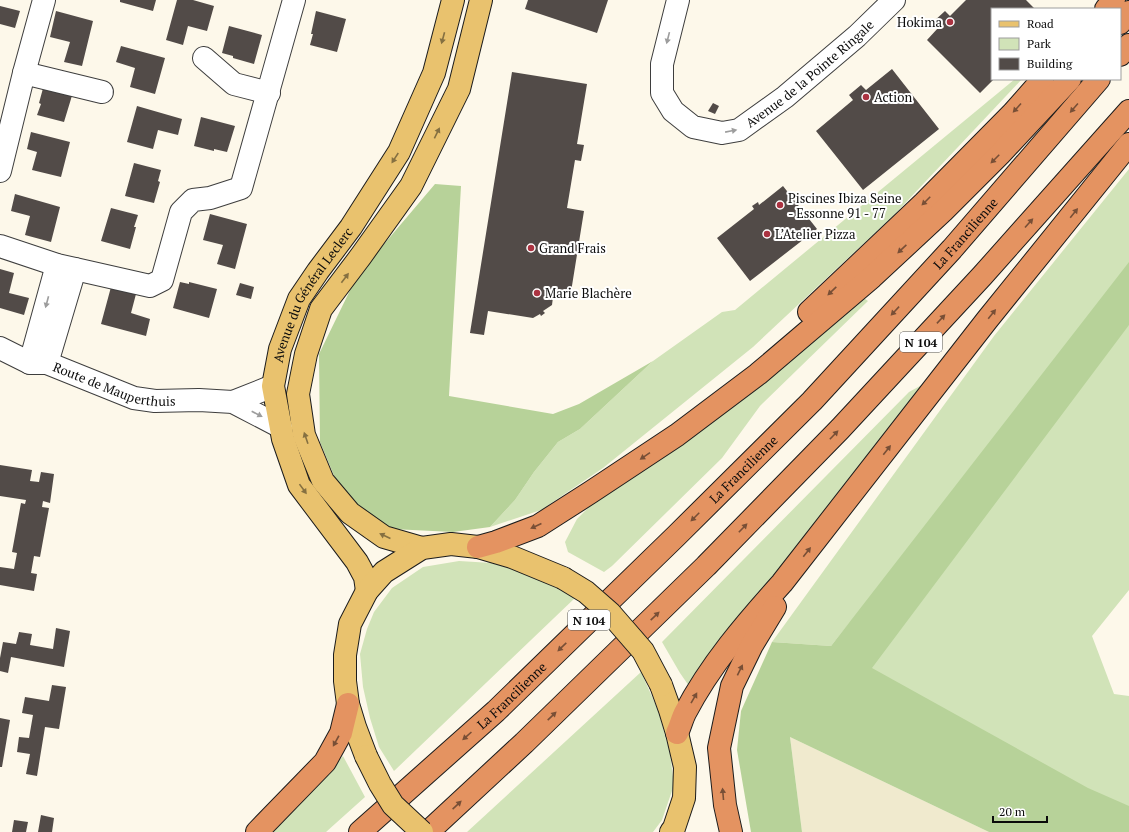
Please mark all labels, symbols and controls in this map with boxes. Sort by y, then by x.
legend [991,8,1121,80]
place label: Hokima [897,13,942,31]
street label: Avenue de la Pointe Ringale [742,16,878,132]
text: Road [1027,16,1054,31]
marker: Hokima [945,17,955,27]
one-way arrow [440,32,446,44]
one-way arrow [665,32,671,44]
text: Park [1027,36,1052,51]
text: Building [1027,56,1073,71]
place label: Action [874,88,912,106]
marker: Action [861,92,871,102]
one-way arrow [1013,103,1022,113]
one-way arrow [1069,103,1078,114]
one-way arrow [434,128,440,139]
one-way arrow [725,128,737,134]
one-way arrow [392,152,399,164]
one-way arrow [990,154,1000,164]
place label: Piscines Ibiza Seine - Essonne 91 - 77 [788,189,902,222]
street label: La Francilienne [929,194,1002,273]
one-way arrow [921,196,931,206]
marker: Piscines Ibiza Seine - Essonne 91 - 77 [775,200,785,210]
one-way arrow [1069,207,1078,218]
one-way arrow [1024,219,1033,228]
street label: Avenue du Général Leclerc [269,224,357,364]
place label: L’Atelier Pizza [775,225,856,243]
marker: L’Atelier Pizza [762,229,772,239]
place label: Grand Frais [539,239,606,257]
marker: Grand Frais [526,243,536,253]
one-way arrow [897,245,907,254]
one-way arrow [341,273,349,283]
place label: Marie Blachère [545,284,632,302]
one-way arrow [827,286,837,296]
marker: Marie Blachère [532,288,542,298]
one-way arrow [44,297,50,309]
one-way arrow [890,305,899,316]
one-way arrow [988,309,997,320]
one-way arrow [937,314,946,324]
road number: N 104 [900,332,942,352]
street label: Route de Mauperthuis [51,357,176,410]
one-way arrow [251,411,263,418]
one-way arrow [829,430,839,440]
street label: La Francilienne [705,431,782,507]
one-way arrow [303,432,309,444]
one-way arrow [882,445,891,456]
one-way arrow [640,452,650,460]
one-way arrow [299,484,307,495]
one-way arrow [690,512,700,522]
one-way arrow [738,523,748,533]
one-way arrow [529,524,541,530]
one-way arrow [379,533,391,539]
one-way arrow [802,547,811,558]
road number: N 104 [568,610,610,630]
one-way arrow [650,611,660,621]
one-way arrow [557,642,567,652]
street label: La Francilienne [473,658,550,733]
one-way arrow [737,664,743,676]
one-way arrow [690,692,697,704]
one-way arrow [547,712,557,721]
one-way arrow [462,732,472,741]
one-way arrow [333,736,340,747]
one-way arrow [720,788,727,800]
scale bar [993,798,1047,824]
one-way arrow [452,801,462,810]
text: 20 m [999,804,1026,819]

